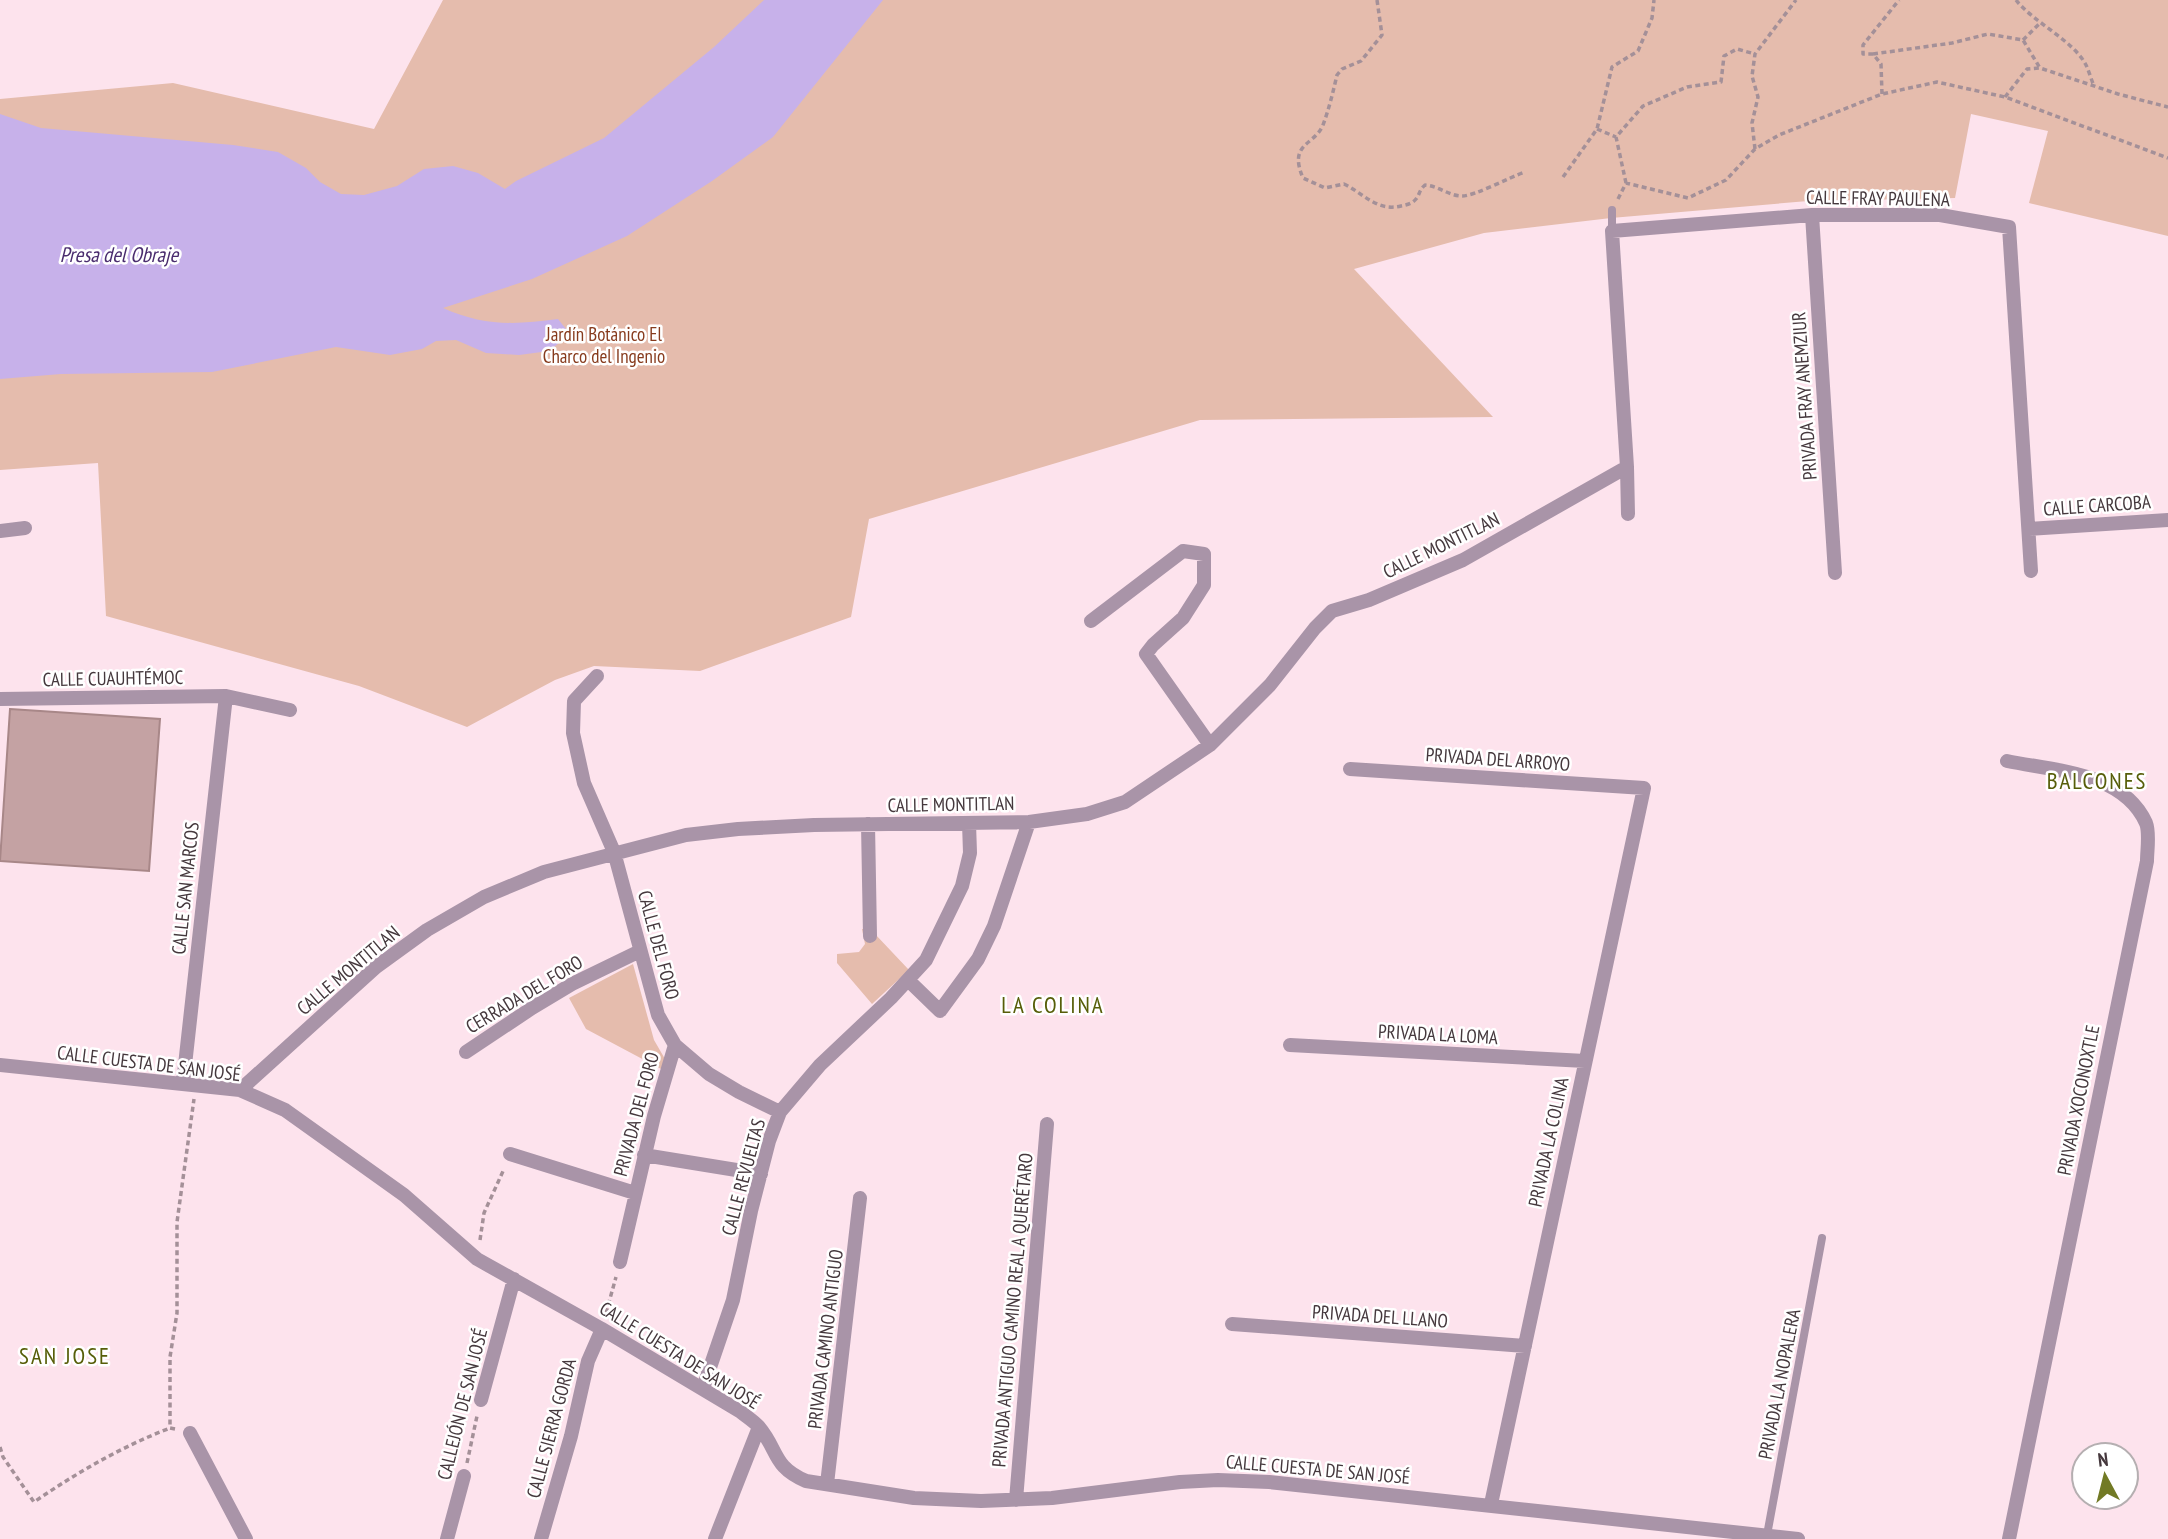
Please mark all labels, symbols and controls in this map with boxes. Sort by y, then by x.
street label: CALLE FRAY PAULENA [1806,185,1950,211]
water label: Presa del Obraje [60,241,180,268]
street label: PRIVADA FRAY ANEMZIUR [1786,311,1822,481]
park label: Jardín Botánico El Charco del Ingenio [543,322,665,368]
street label: CALLE CARCOBA [2042,489,2152,521]
street label: CALLE MONTITLAN [1379,506,1503,584]
street label: CALLE CUAUHTÉMOC [42,665,184,691]
street label: PRIVADA DEL ARROYO [1425,742,1571,776]
district label: BALCONES [2047,766,2147,795]
street label: CALLE MONTITLAN [888,791,1014,817]
street label: CALLE SAN MARCOS [166,821,204,955]
street label: CALLE DEL FORO [633,888,685,1002]
street label: CALLE MONTITLAN [292,920,404,1020]
street label: CERRADA DEL FORO [461,950,587,1038]
district label: LA COLINA [1001,990,1105,1019]
street label: PRIVADA LA LOMA [1378,1019,1498,1049]
street label: PRIVADA XOCONOXTLE [2052,1023,2104,1177]
street label: CALLE CUESTA DE SAN JOSÉ [56,1040,242,1086]
street label: PRIVADA DEL FORO [608,1049,664,1179]
street label: PRIVADA LA COLINA [1523,1075,1573,1209]
street label: CALLE REVUELTAS [716,1116,770,1238]
street label: PRIVADA ANTIGUO CAMINO REAL A QUERÉTARO [986,1152,1038,1468]
street label: PRIVADA CAMINO ANTIGUO [802,1248,848,1430]
street label: CALLE CUESTA DE SAN JOSÉ [595,1296,765,1414]
street label: PRIVADA DEL LLANO [1311,1299,1449,1333]
street label: PRIVADA LA NOPALERA [1753,1307,1805,1461]
street label: CALLEJÓN DE SAN JOSÉ [432,1326,492,1482]
district label: SAN JOSE [19,1341,111,1370]
street label: CALLE SIERRA GORDA [521,1356,581,1500]
north arrow [2070,1441,2140,1511]
text: N [2096,1447,2109,1472]
street label: CALLE CUESTA DE SAN JOSÉ [1225,1449,1411,1489]

